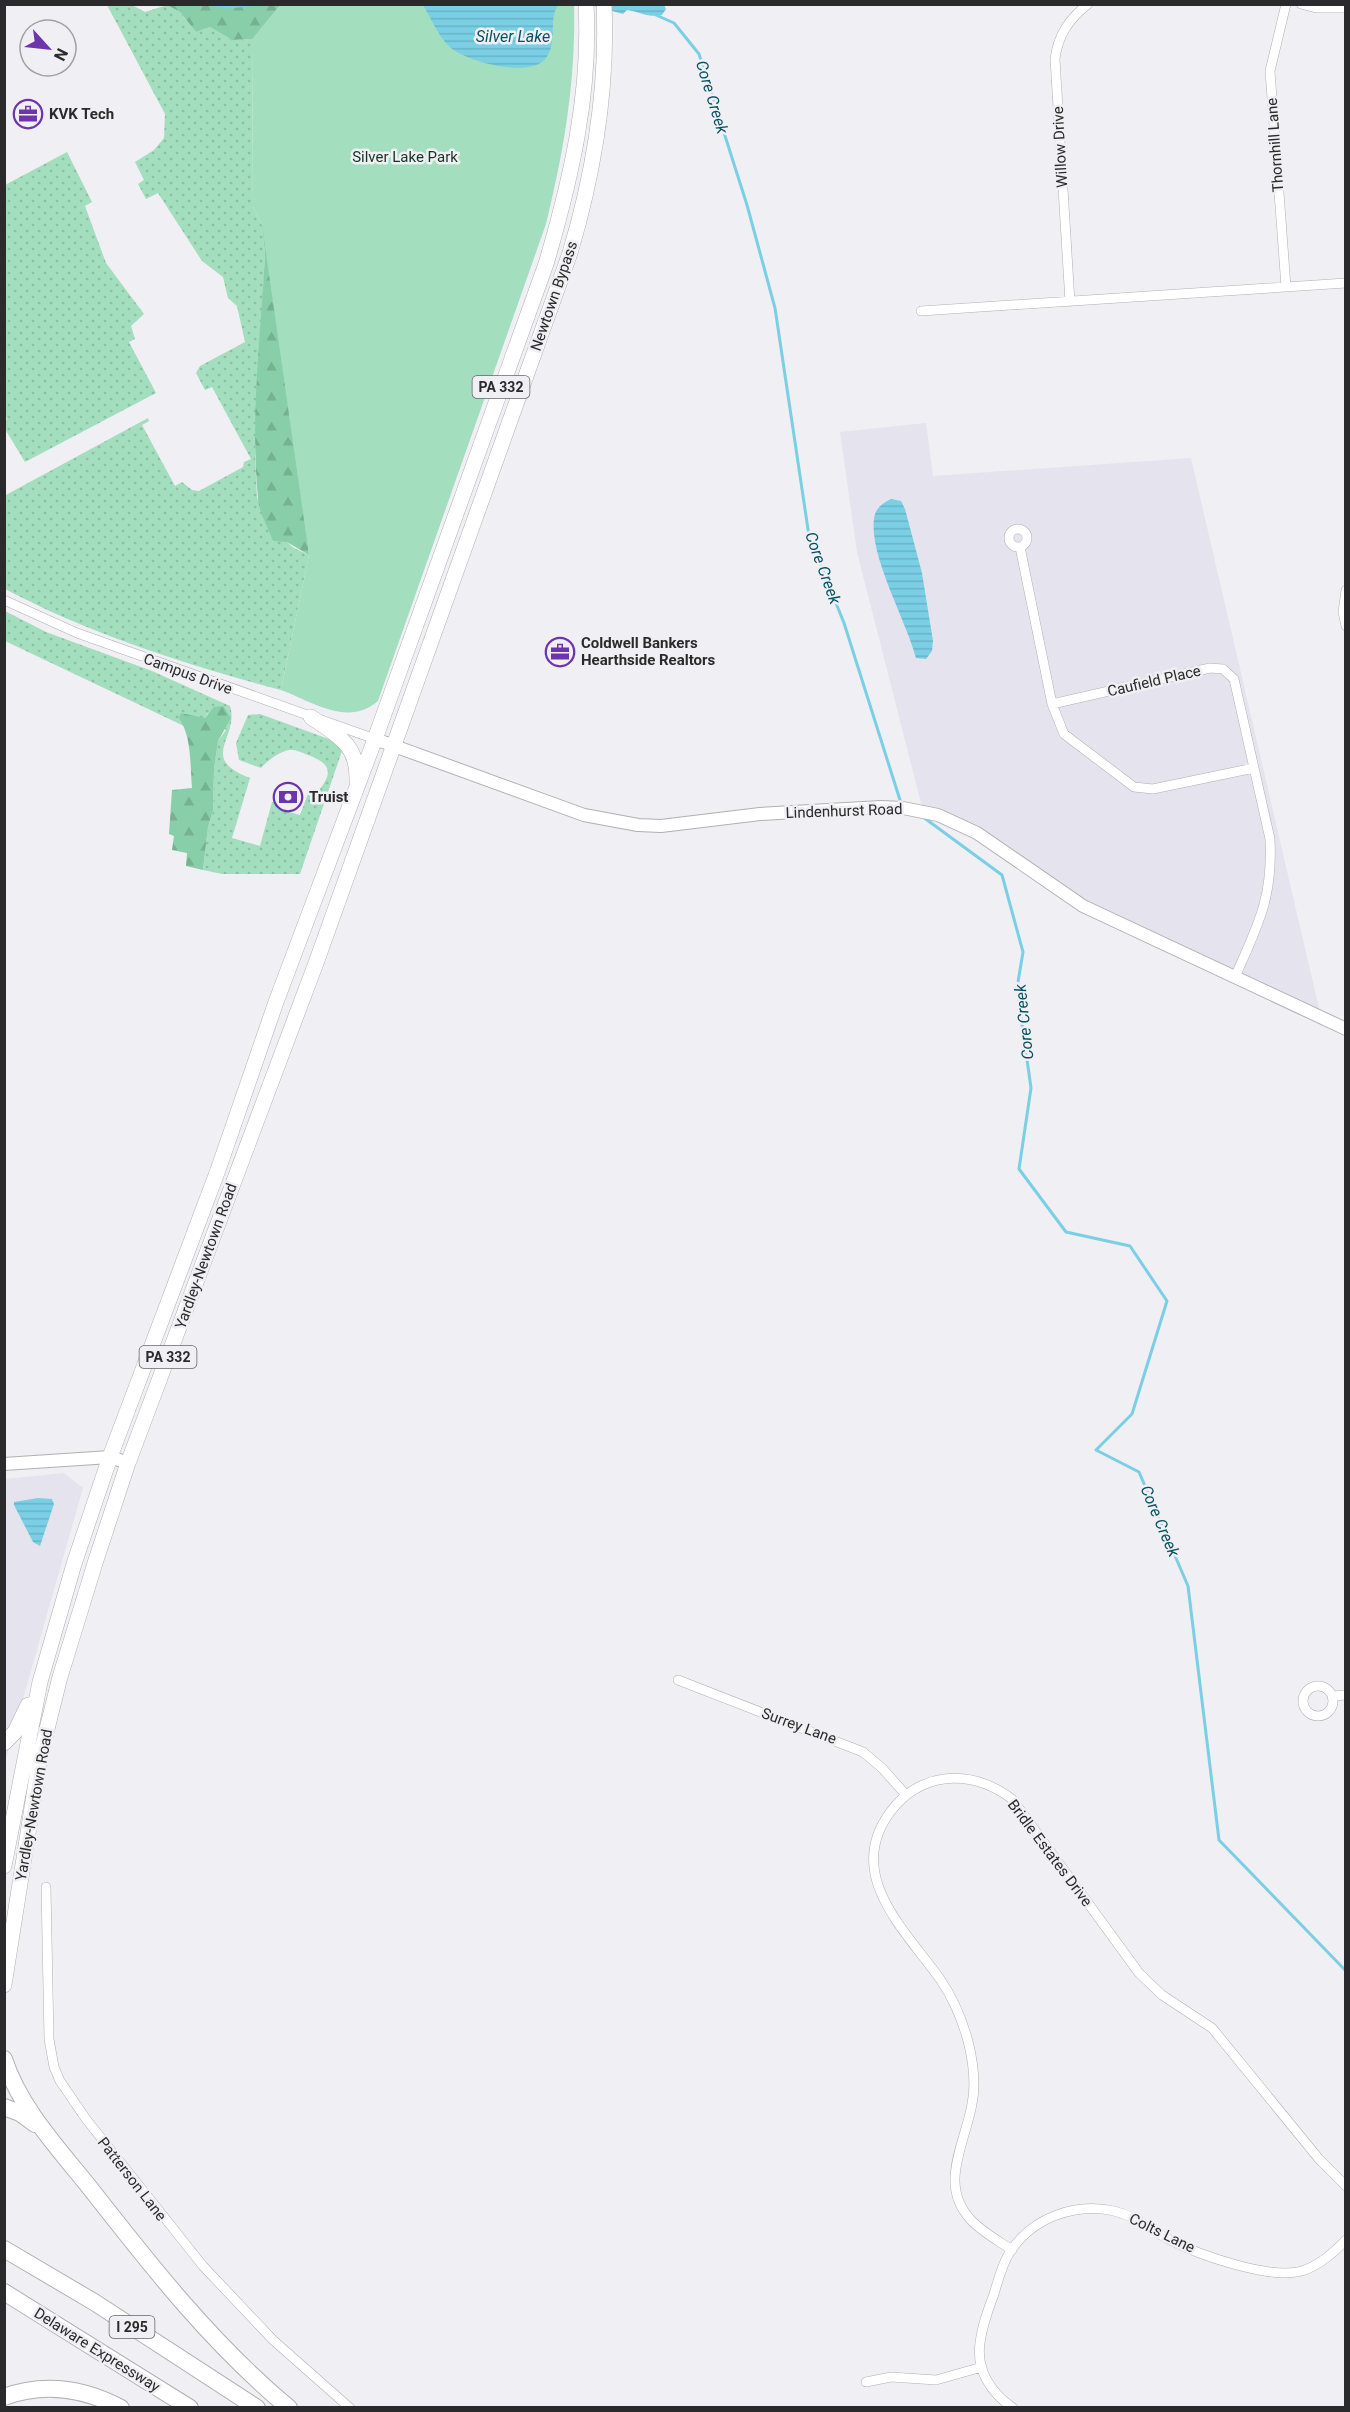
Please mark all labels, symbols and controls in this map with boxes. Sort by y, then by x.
north arrow [18,18,78,78]
water label: Silver Lake [476,27,550,46]
text: N [50,45,72,64]
water label: Core Creek [692,58,732,137]
street label: Thornhill Lane [1263,97,1287,193]
office icon: KVK Tech [12,98,44,130]
place label: KVK Tech [49,105,114,123]
street label: Willow Drive [1049,106,1071,188]
park label: Silver Lake Park [352,148,458,166]
street label: Newtown Bypass [527,239,581,353]
road number: PA 332 [472,376,530,398]
water label: Core Creek [801,529,845,608]
place label: Coldwell Bankers Hearthside Realtors [581,634,716,669]
office icon: Coldwell Bankers Hearthside Realtors [544,636,576,668]
street label: Campus Drive [141,650,235,698]
street label: Caufield Place [1106,661,1203,700]
bank icon: Truist [272,781,304,813]
place label: Truist [309,788,348,806]
street label: Lindenhurst Road [785,800,903,822]
water label: Core Creek [1010,982,1037,1061]
street label: Yardley-Newtown Road [171,1181,241,1331]
road number: PA 332 [140,1346,196,1368]
water label: Core Creek [1136,1482,1184,1561]
street label: Surrey Lane [759,1704,839,1748]
street label: Yardley-Newtown Road [12,1728,56,1882]
street label: Bridle Estates Drive [1004,1796,1096,1910]
street label: Patterson Lane [94,2134,170,2224]
street label: Colts Lane [1126,2209,1198,2257]
street label: Delaware Expressway [31,2304,163,2396]
road number: I 295 [110,2316,154,2338]

